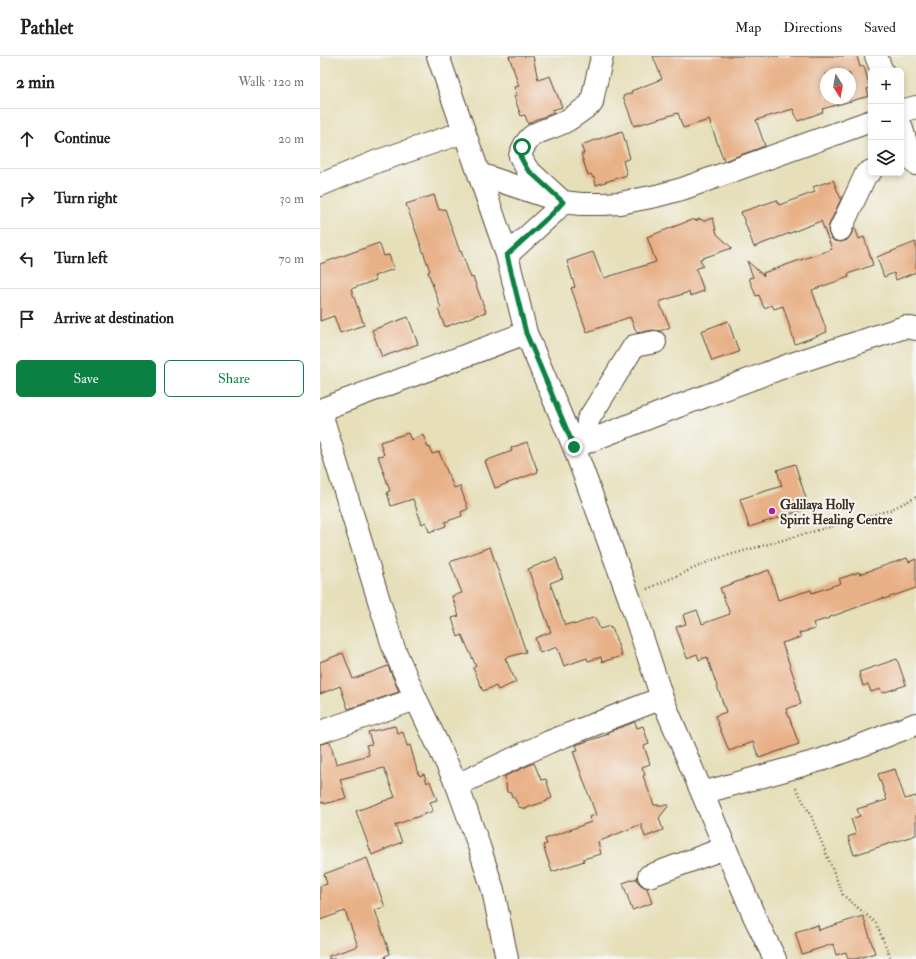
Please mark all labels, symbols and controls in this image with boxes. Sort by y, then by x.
text: Pathlet [20,16,74,40]
text: Map [735,19,761,36]
text: Directions [783,19,842,36]
text: Saved [864,19,896,36]
north arrow [820,68,856,104]
map controls [868,68,904,176]
button: + [868,68,904,104]
text: 2 min [16,72,55,93]
text: Walk · 120 m [238,74,304,90]
button: − [868,104,904,140]
icon: ahead [16,128,38,150]
text: Continue [54,129,110,148]
text: 20 m [278,131,304,147]
route start [513,138,531,156]
button: layers [868,140,904,176]
icon: right [16,188,38,210]
text: Turn right [54,189,117,208]
text: 30 m [280,191,304,207]
icon: left [16,248,38,270]
text: Turn left [54,249,108,268]
text: 70 m [279,251,304,267]
icon: arrive [16,308,38,330]
text: Arrive at destination [54,309,174,328]
button: Save [16,360,156,397]
button: Share [164,360,304,397]
route end [565,438,583,456]
place label: Galilaya Holly Spirit Healing Centre [780,497,893,529]
marker: Galilaya Holly Spirit Healing Centre [767,506,777,516]

